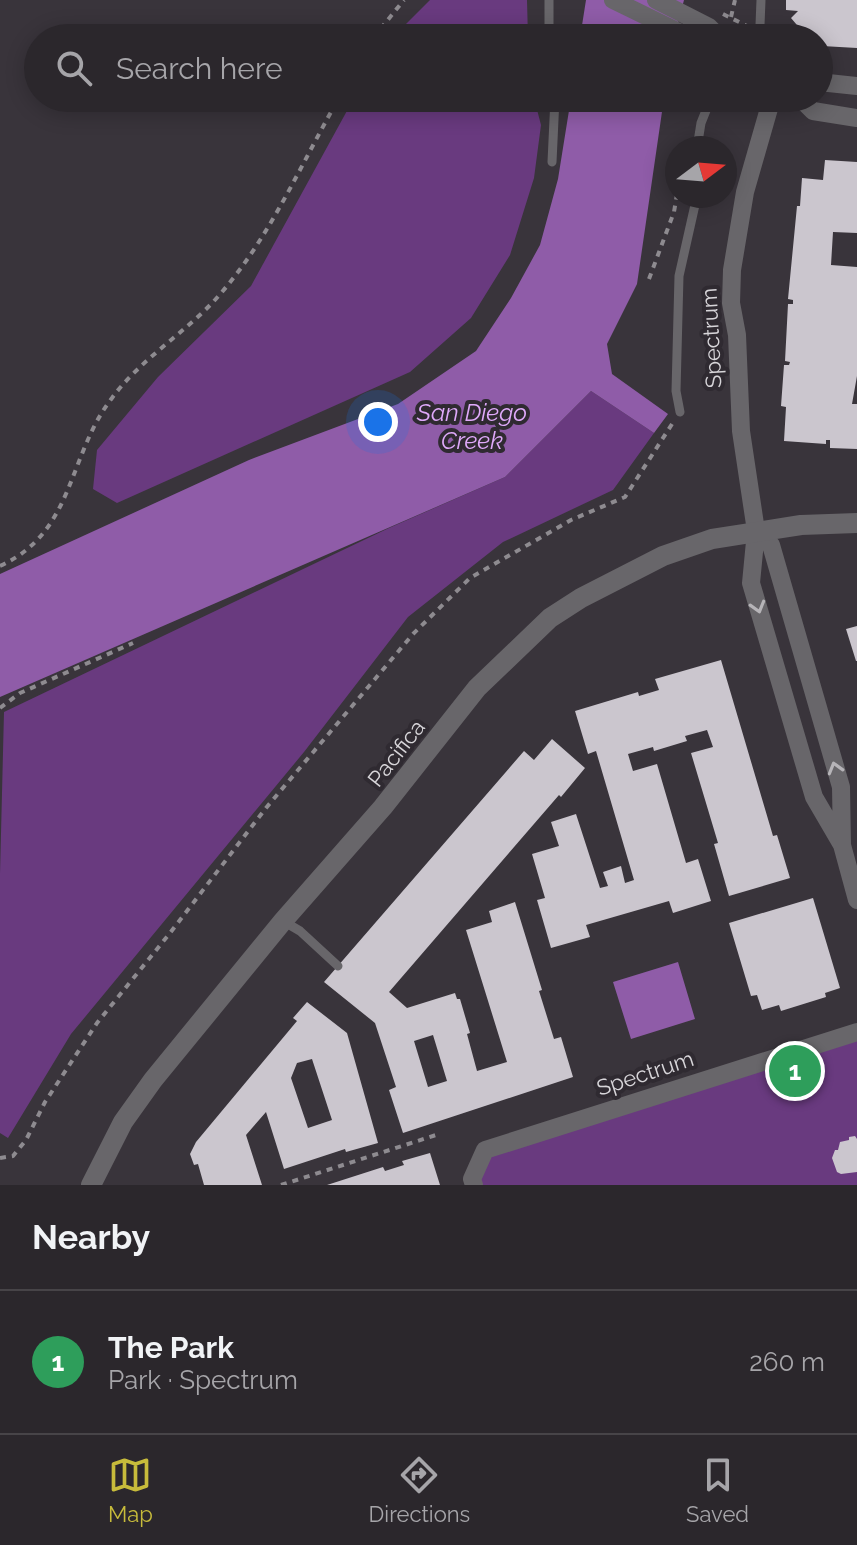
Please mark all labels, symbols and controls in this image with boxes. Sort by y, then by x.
search box [24,24,833,112]
icon: search [52,46,96,90]
text: Search here [116,51,283,86]
north arrow [665,136,737,208]
street label: Spectrum [695,287,727,389]
water label: San Diego Creek [416,398,527,455]
your location [358,402,398,442]
one-way arrow [749,600,765,614]
street label: Pacifica [362,714,430,792]
one-way arrow [828,761,844,775]
pin: 1 [769,1041,821,1101]
street label: Spectrum [593,1045,697,1101]
text: Nearby [32,1217,150,1257]
text: The Park [108,1330,234,1365]
text: 1 [52,1347,64,1377]
text: 260 m [749,1347,825,1377]
text: Park · Spectrum [108,1365,298,1395]
tab: Map [108,1453,153,1527]
tab: Directions [369,1453,470,1527]
tab: Saved [686,1453,749,1527]

